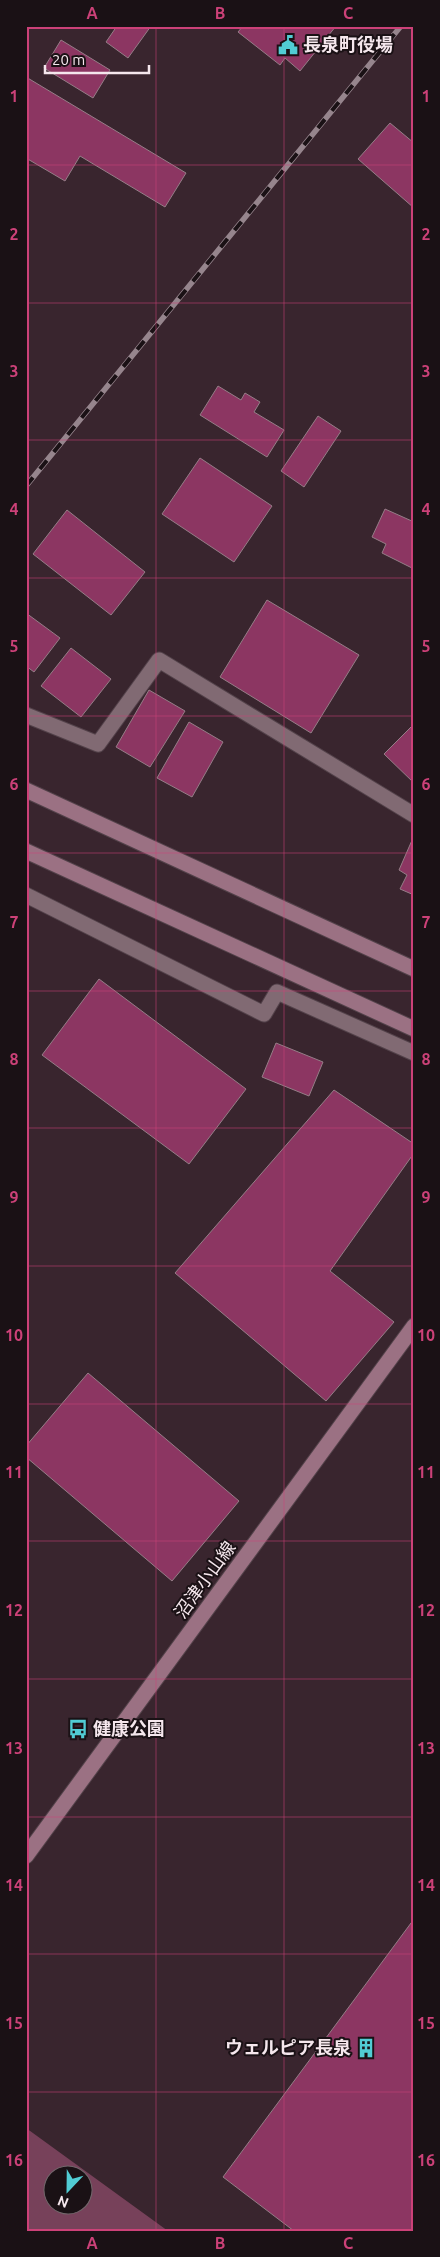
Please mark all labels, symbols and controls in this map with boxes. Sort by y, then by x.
text: A [86,4,98,22]
text: B [215,4,225,22]
text: C [343,4,353,22]
public building icon: 長泉町役場 [277,34,299,56]
place label: 長泉町役場 [303,34,393,54]
scale bar [45,42,149,74]
text: 20 m [52,51,85,68]
text: 1 [9,87,19,105]
text: 1 [421,87,431,105]
text: 2 [9,225,19,243]
text: 2 [421,225,431,243]
text: 3 [9,362,19,380]
text: 3 [421,362,431,380]
text: 4 [9,500,19,518]
text: 4 [421,500,431,518]
text: 5 [9,637,19,655]
text: 5 [421,637,431,655]
text: 6 [9,775,19,793]
text: 6 [421,775,431,793]
text: 7 [9,913,19,931]
text: 7 [421,913,431,931]
text: 8 [9,1050,19,1068]
text: 8 [421,1050,431,1068]
text: 9 [9,1188,19,1206]
text: 9 [421,1188,431,1206]
text: 10 [5,1326,23,1344]
text: 10 [417,1326,435,1344]
text: 11 [5,1463,23,1481]
text: 11 [417,1463,435,1481]
street label: 沼津小山線 [170,1537,239,1622]
text: 12 [5,1601,23,1619]
text: 12 [417,1601,435,1619]
bus stop icon: 健康公園 [67,1718,89,1740]
place label: 健康公園 [93,1718,165,1738]
text: 13 [5,1739,23,1757]
text: 13 [417,1739,435,1757]
text: 14 [5,1876,23,1894]
text: 14 [417,1876,435,1894]
text: 15 [5,2014,23,2032]
text: 15 [417,2014,435,2032]
place label: ウェルピア長泉 [225,2037,351,2057]
building icon: ウェルピア長泉 [355,2037,377,2059]
text: 16 [5,2151,23,2169]
text: 16 [417,2151,435,2169]
north arrow [42,2164,92,2214]
text: N [55,2193,71,2211]
text: A [86,2234,98,2252]
text: B [215,2234,225,2252]
text: C [343,2234,353,2252]

